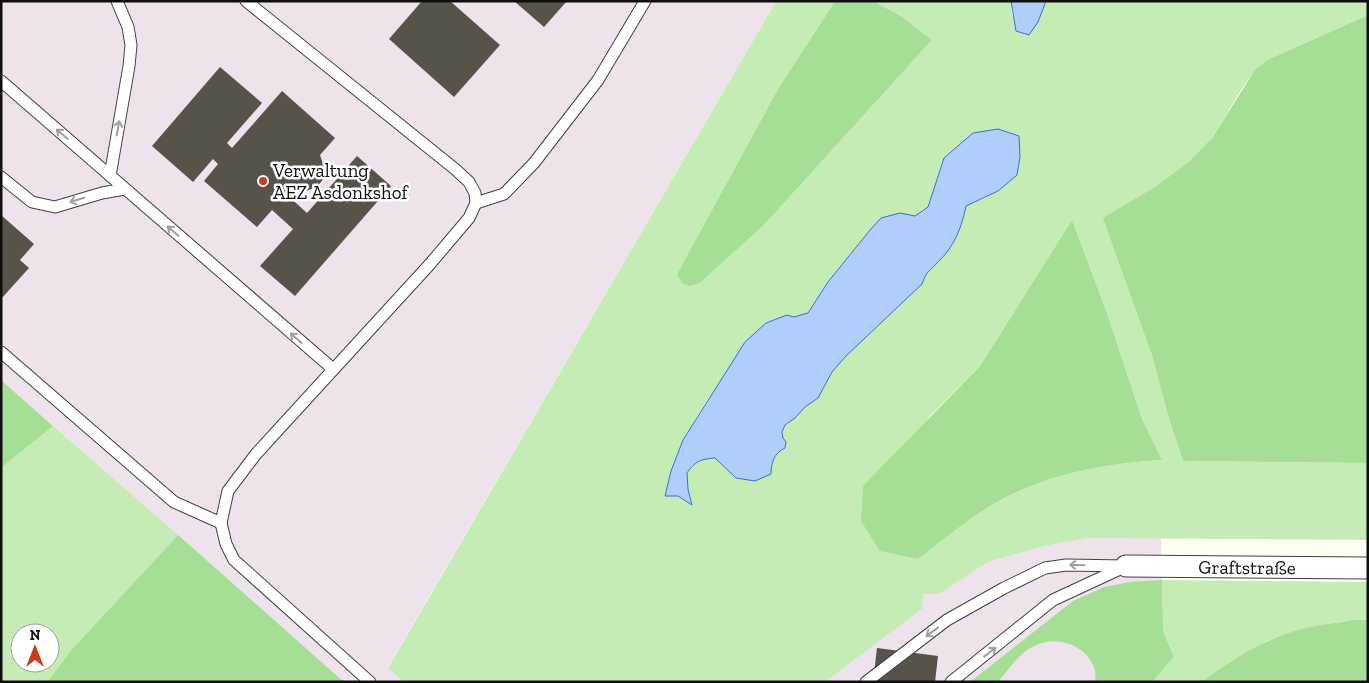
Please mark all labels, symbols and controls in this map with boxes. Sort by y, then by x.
one-way arrow [114,121,124,137]
one-way arrow [55,128,68,139]
place label: Verwaltung AEZ Asdonkshof [272,159,409,204]
marker: Verwaltung AEZ Asdonkshof [257,175,269,187]
one-way arrow [70,195,86,205]
one-way arrow [167,225,180,237]
one-way arrow [290,332,303,343]
street label: Graftstraße [1198,556,1296,579]
one-way arrow [1069,560,1086,570]
north arrow [10,623,60,673]
one-way arrow [926,626,939,637]
text: N [30,627,41,644]
one-way arrow [983,646,996,657]

